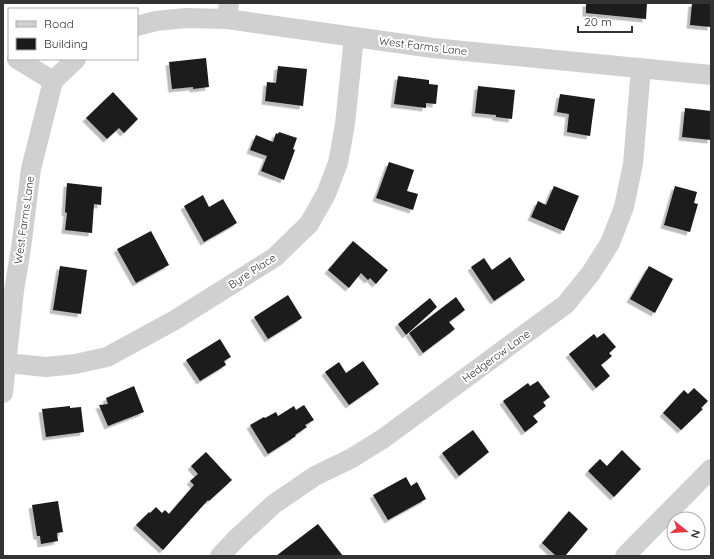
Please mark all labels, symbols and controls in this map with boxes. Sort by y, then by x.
legend [8,8,138,60]
scale bar [578,8,632,34]
text: 20 m [584,14,612,29]
text: Road [44,16,74,31]
street label: West Farms Lane [378,34,468,58]
text: Building [44,36,88,51]
street label: West Farms Lane [11,175,37,265]
street label: Byre Place [225,250,279,292]
street label: Hedgerow Lane [459,327,533,385]
north arrow [666,511,706,551]
text: N [688,528,703,540]

